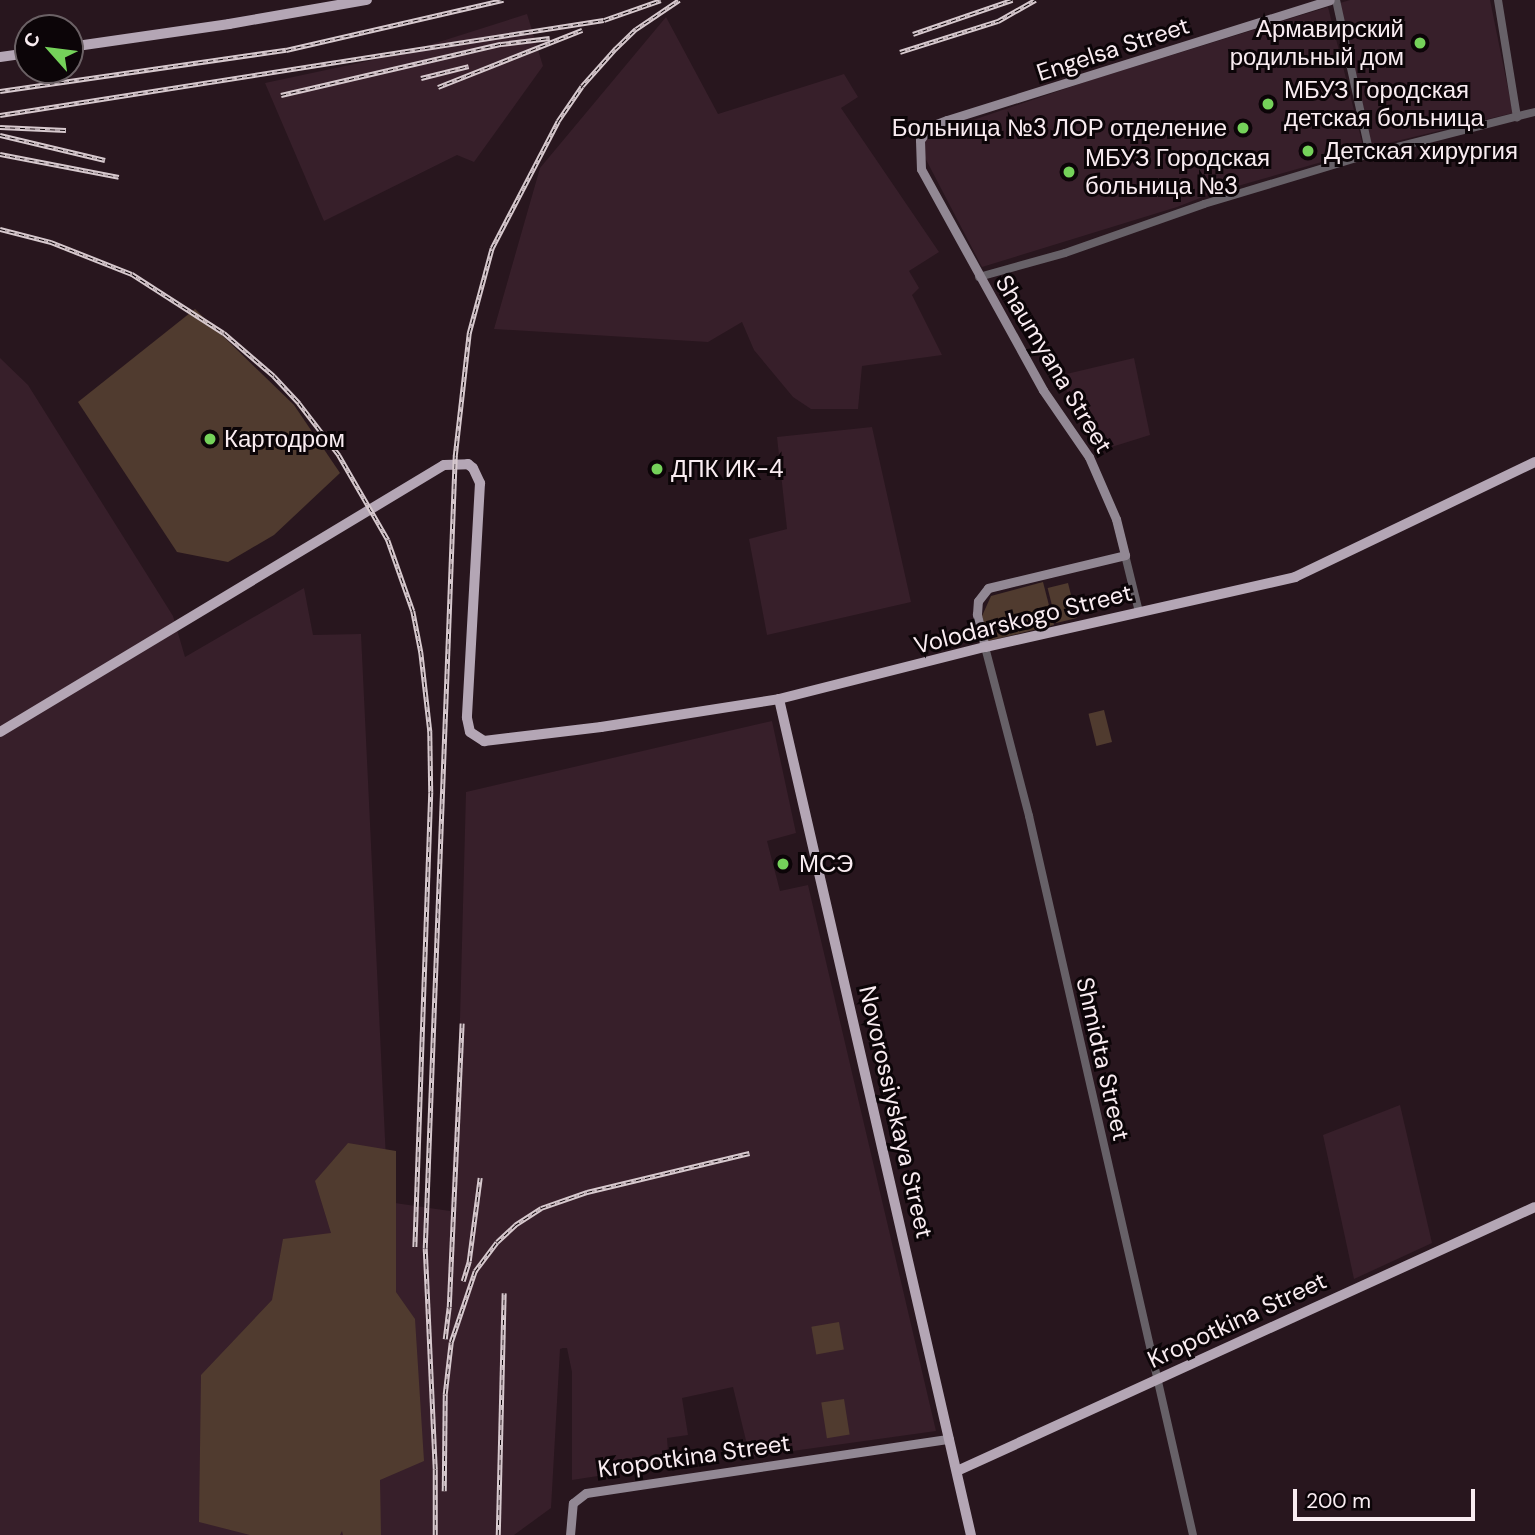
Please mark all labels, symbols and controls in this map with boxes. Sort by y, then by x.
street label: Engelsa Street [1033,11,1193,87]
north arrow [14,14,84,84]
place label: Армавирский родильный дом [1230,15,1404,71]
text: С [18,28,46,52]
marker: Армавирский родильный дом [1410,33,1430,53]
place label: МБУЗ Городская детская больница [1284,76,1484,132]
marker: МБУЗ Городская детская больница [1258,94,1278,114]
place label: Больница №3 ЛОР отделение [892,114,1227,142]
marker: Больница №3 ЛОР отделение [1233,118,1253,138]
place label: Детская хирургия [1324,137,1518,165]
marker: Детская хирургия [1298,141,1318,161]
place label: МБУЗ Городская больница №3 [1085,144,1270,200]
marker: МБУЗ Городская больница №3 [1059,162,1079,182]
street label: Shaumyana Street [990,270,1118,458]
place label: Картодром [224,425,345,453]
marker: Картодром [202,431,218,447]
place label: ДПК ИК-4 [671,455,784,483]
marker: ДПК ИК-4 [649,461,665,477]
street label: Volodarskogo Street [911,578,1135,660]
place label: МСЭ [799,850,853,878]
marker: МСЭ [773,854,793,874]
street label: Shmidta Street [1070,975,1136,1143]
street label: Novorossiyskaya Street [853,983,939,1241]
street label: Kropotkina Street [1143,1266,1331,1374]
street label: Kropotkina Street [596,1428,792,1484]
scale bar [1297,1476,1479,1520]
text: 200 m [1306,1487,1371,1515]

